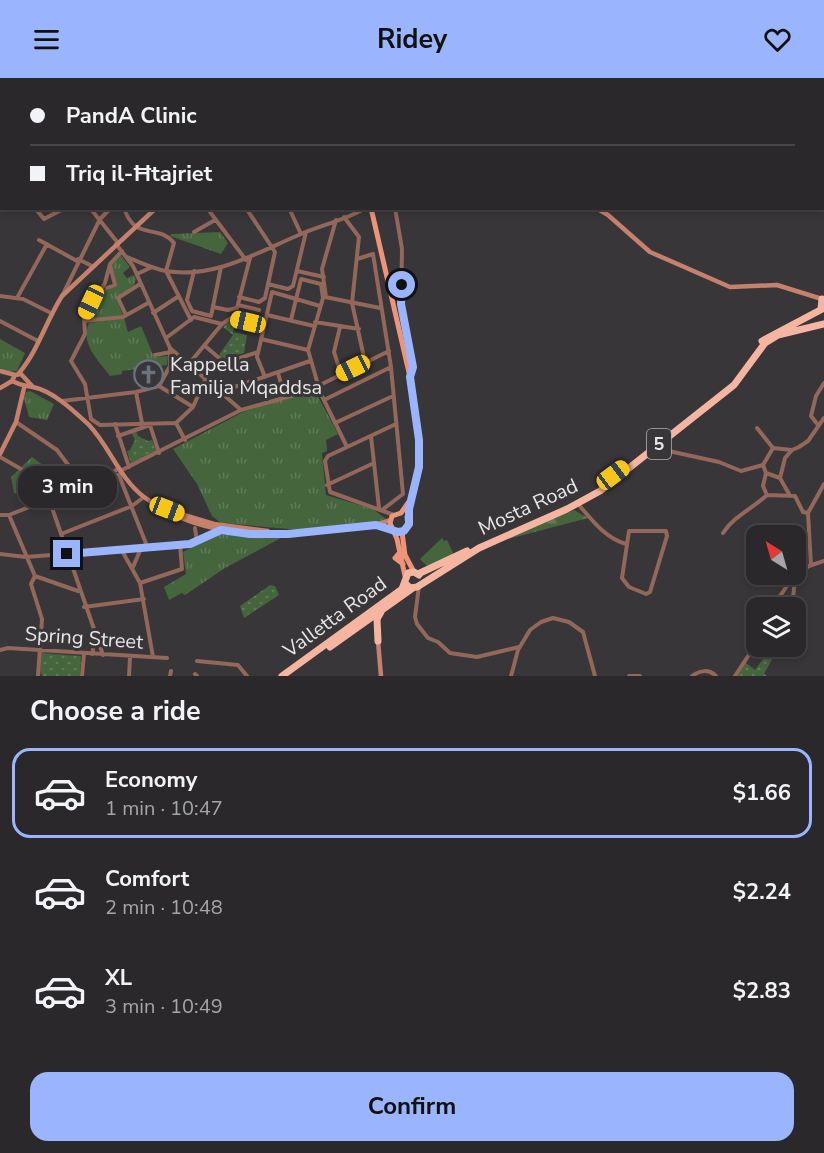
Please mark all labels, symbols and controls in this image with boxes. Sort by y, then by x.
text: Ridey [377,21,447,58]
icon: menu [30,23,63,56]
icon: heart [761,23,794,56]
text: PandA Clinic [66,101,197,131]
text: Triq il-Ħtajriet [66,159,212,189]
route start [388,271,415,298]
car [75,282,107,322]
car [228,309,268,335]
place label: Kappella Familja Mqaddsa [170,351,322,401]
car [333,352,373,384]
church icon: Kappella Familja Mqaddsa [133,359,165,391]
road number: 5 [647,429,671,459]
car [593,457,633,493]
callout: 3 min [17,467,116,509]
street label: Mosta Road [474,472,582,542]
text: 3 min [42,473,93,500]
car [147,494,187,524]
north arrow [746,525,806,585]
map controls [746,525,806,657]
route end [53,540,80,567]
street label: Valletta Road [277,570,392,664]
button: layers [746,597,806,657]
street label: Spring Street [24,620,145,656]
text: Choose a ride [30,693,201,730]
text: Economy [105,765,197,795]
icon: car [33,766,87,820]
text: $1.66 [733,778,791,808]
text: 1 min · 10:47 [105,795,223,822]
text: Comfort [105,864,189,894]
icon: car [33,865,87,919]
text: $2.24 [733,877,791,907]
text: 2 min · 10:48 [105,894,223,921]
text: XL [105,963,132,993]
icon: car [33,964,87,1018]
text: $2.83 [733,976,791,1006]
text: 3 min · 10:49 [105,993,223,1020]
button: Confirm [30,1072,794,1141]

